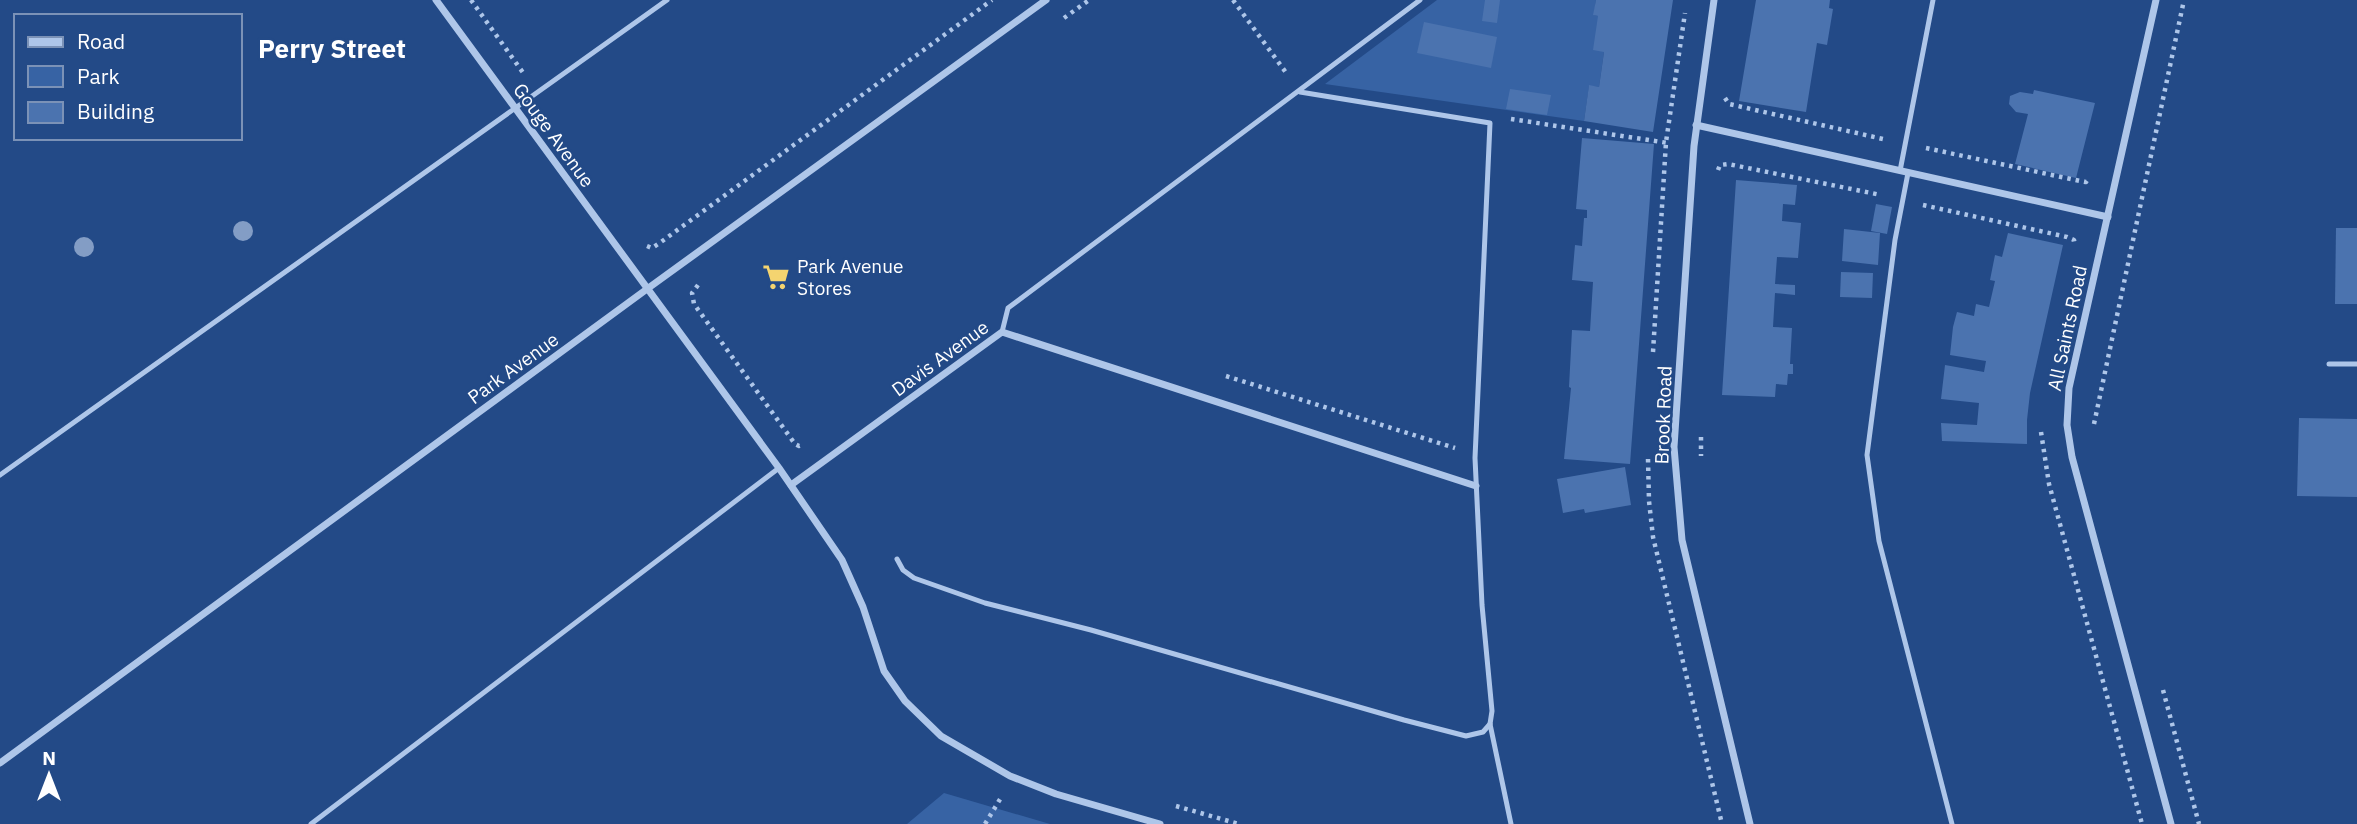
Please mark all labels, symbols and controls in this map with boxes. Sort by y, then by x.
legend [14,14,242,140]
text: Road [77,27,125,55]
district label: Perry Street [258,31,406,65]
text: Park [77,62,120,90]
street label: Gouge Avenue [508,78,600,192]
text: Building [77,97,154,125]
place label: Park Avenue Stores [797,254,903,300]
supermarket icon: Park Avenue Stores [761,262,791,292]
street label: All Saints Road [2042,263,2092,393]
street label: Davis Avenue [887,315,993,401]
street label: Park Avenue [463,327,563,409]
street label: Brook Road [1649,365,1677,465]
north arrow [14,740,84,810]
text: N [42,746,56,770]

